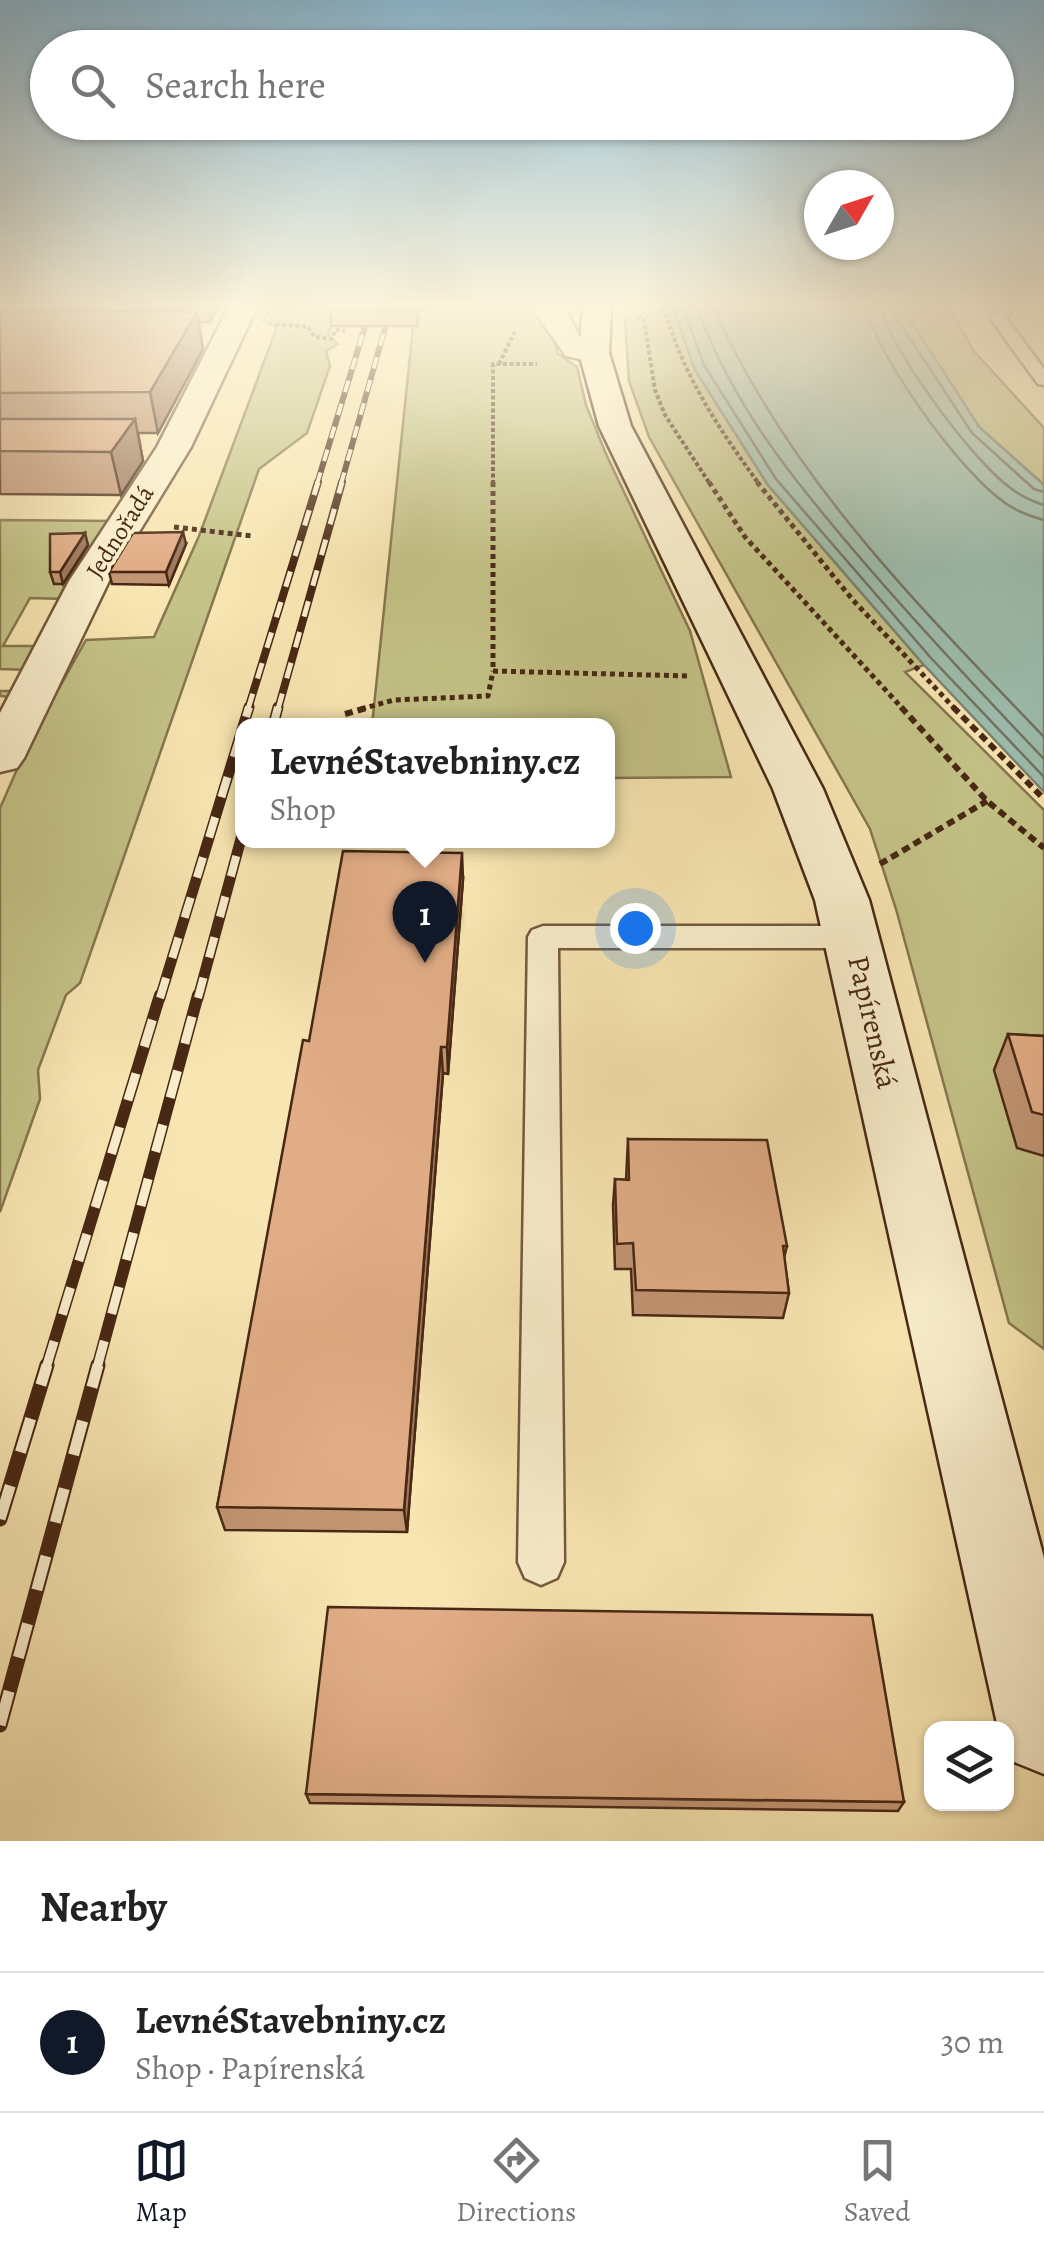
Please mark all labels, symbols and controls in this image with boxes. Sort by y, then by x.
search box [30,30,1014,140]
icon: search [65,58,120,113]
text: Search here [145,59,326,111]
north arrow [804,170,894,260]
street label: Jednořadá [78,479,162,585]
popup [235,718,615,848]
text: LevnéStavebniny.cz [269,735,581,787]
text: Shop [269,787,336,831]
pin: 1 [392,880,458,963]
your location [610,903,661,954]
street label: Papírenská [838,951,908,1093]
map controls [924,1721,1014,1811]
button: layers [924,1721,1014,1811]
text: Nearby [40,1878,167,1935]
text: LevnéStavebniny.cz [135,1994,446,2046]
text: 1 [67,2020,78,2064]
text: 30 m [941,2020,1004,2064]
text: Shop · Papírenská [135,2046,365,2090]
tab: Map [134,2133,189,2231]
tab: Directions [456,2133,576,2231]
tab: Saved [844,2133,910,2231]

